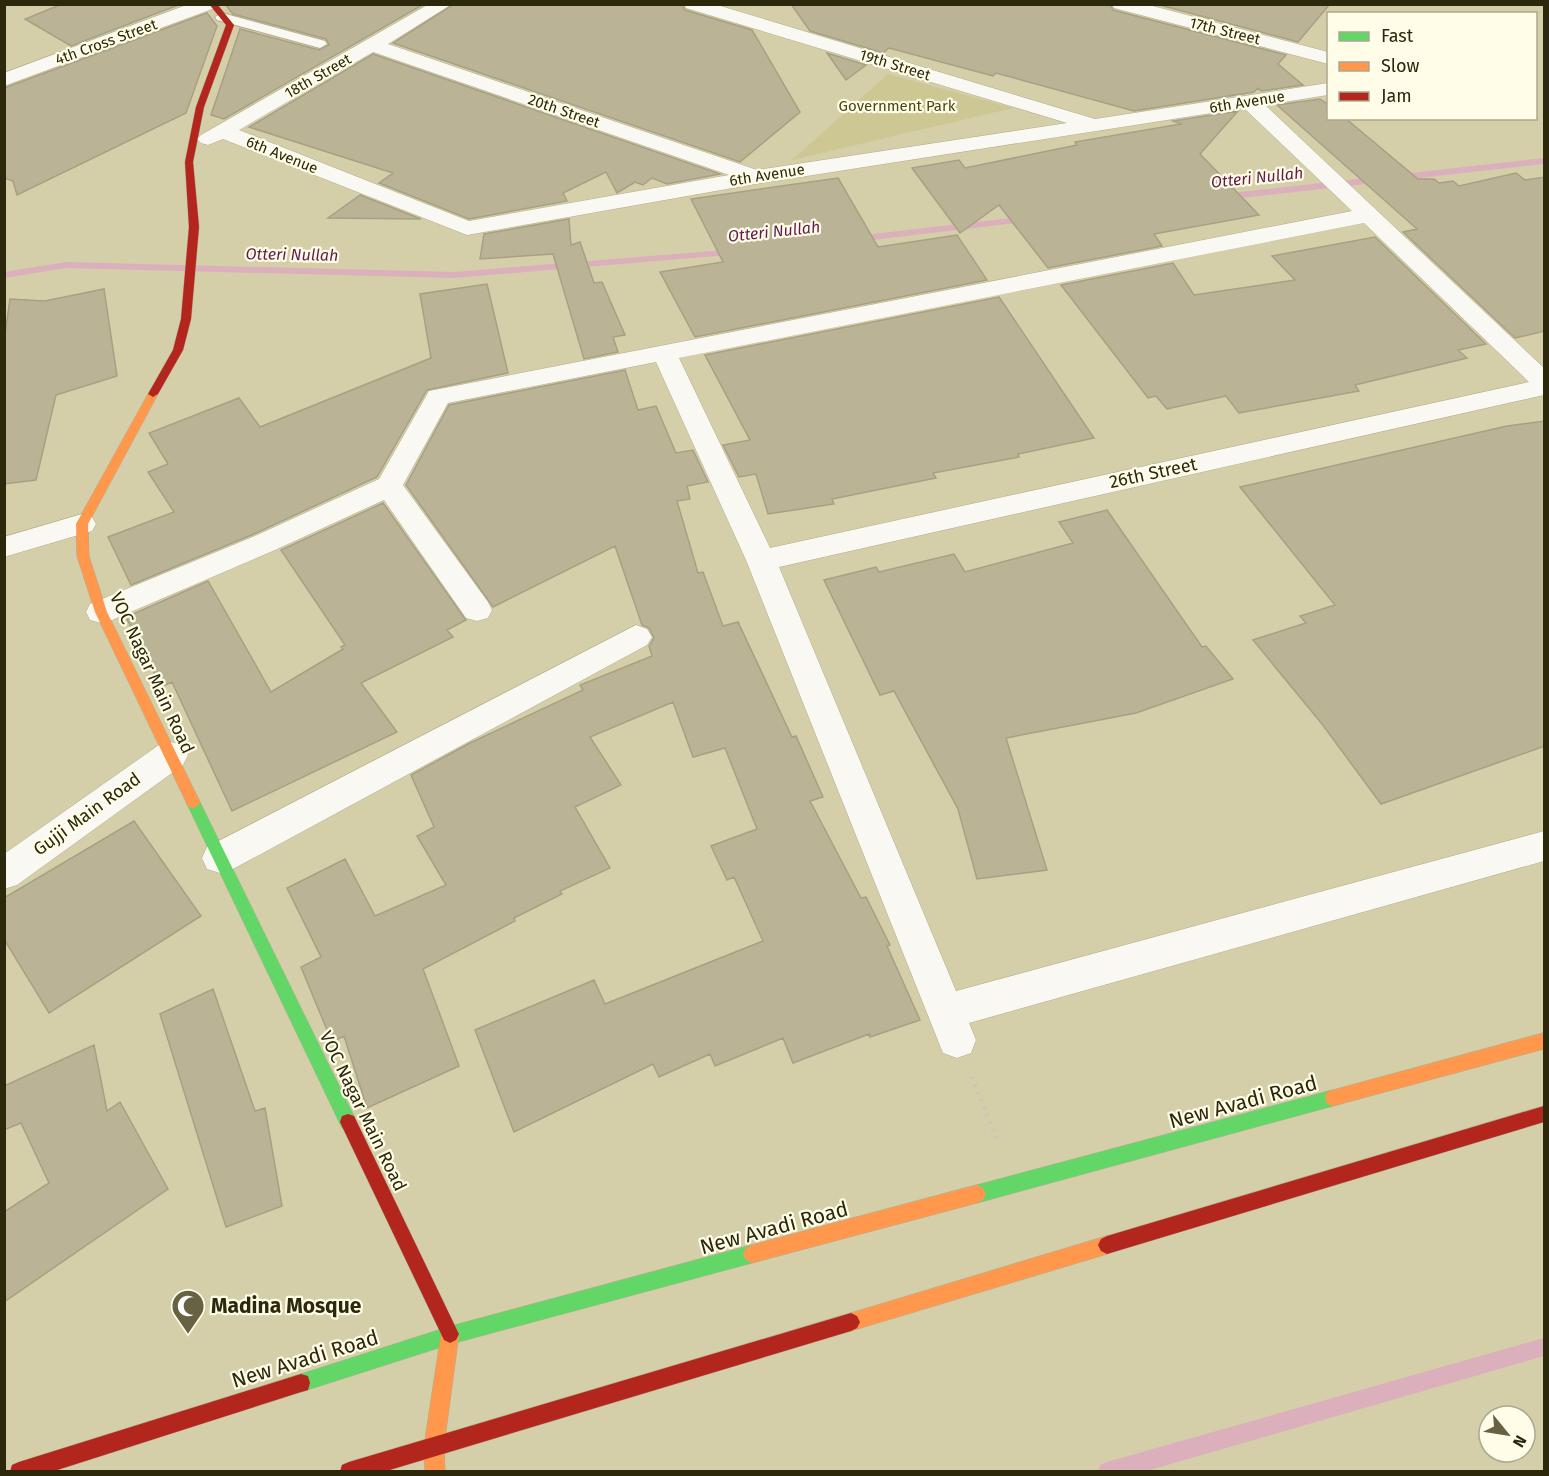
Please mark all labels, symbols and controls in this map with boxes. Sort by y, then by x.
legend [1327,12,1537,120]
street label: 17th Street [1188,14,1263,49]
street label: 4th Cross Street [53,15,160,69]
text: Fast [1381,25,1414,47]
street label: 19th Street [857,46,933,84]
street label: 18th Street [282,50,355,102]
text: Slow [1381,55,1420,77]
text: Jam [1381,85,1412,107]
street label: 6th Avenue [1208,87,1286,117]
street label: 20th Street [526,90,603,132]
park label: Government Park [839,97,956,115]
street label: 6th Avenue [243,132,321,178]
street label: 6th Avenue [728,160,806,190]
water label: Otteri Nullah [1210,163,1304,192]
water label: Otteri Nullah [727,217,821,246]
water label: Otteri Nullah [246,244,338,265]
street label: 26th Street [1107,453,1199,493]
street label: VOC Nagar Main Road [105,589,199,757]
street label: Gujji Main Road [29,768,145,860]
street label: VOC Nagar Main Road [315,1027,411,1195]
street label: New Avadi Road [1166,1070,1320,1134]
street label: New Avadi Road [697,1196,851,1260]
mosque icon: Madina Mosque [170,1288,206,1335]
place label: Madina Mosque [211,1293,362,1319]
street label: New Avadi Road [228,1324,382,1394]
north arrow [1477,1404,1537,1464]
text: N [1509,1432,1530,1451]

